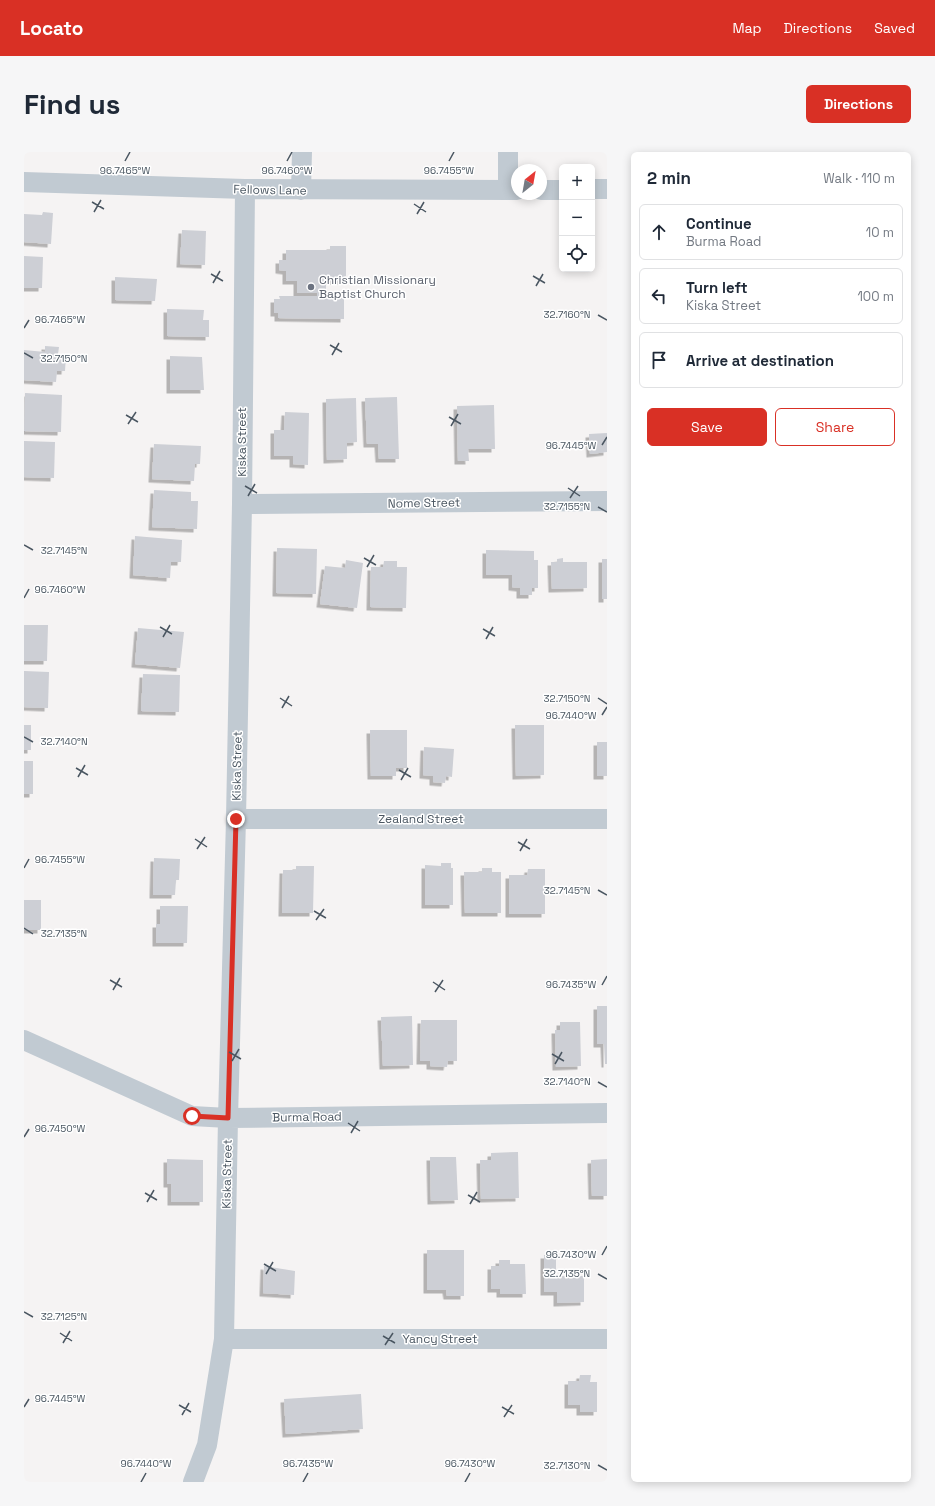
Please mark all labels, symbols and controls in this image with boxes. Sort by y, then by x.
text: Locato [20,16,83,41]
text: Map [732,19,762,37]
text: Directions [784,19,852,37]
text: Saved [874,19,915,37]
button: Directions [806,85,911,123]
text: Find us [24,86,121,122]
text: 96.7465°W [100,164,150,177]
text: 96.7460°W [262,164,313,177]
text: 96.7455°W [424,164,474,177]
north arrow [511,164,547,200]
map controls [559,164,595,272]
button: + [559,164,595,200]
text: 2 min [647,167,691,189]
text: Walk · 110 m [823,170,895,187]
street label: Fellows Lane [233,181,307,199]
button: − [559,200,595,236]
text: Continue [686,214,752,233]
icon: ahead [648,221,670,243]
text: 10 m [866,224,894,241]
text: Burma Road [686,233,761,250]
button: locate [559,236,595,272]
place label: Christian Missionary Baptist Church [319,272,436,302]
text: Turn left [686,278,748,297]
marker: Christian Missionary Baptist Church [306,282,316,292]
icon: left [648,285,670,307]
text: 100 m [857,288,894,305]
text: Kiska Street [686,297,761,314]
text: 32.7160°N [544,308,590,321]
text: 96.7465°W [35,313,85,326]
icon: arrive [648,349,670,371]
text: Arrive at destination [686,351,834,370]
text: 32.7150°N [41,352,87,365]
street label: Kiska Street [234,407,250,477]
button: Save [647,408,767,446]
button: Share [775,408,895,446]
text: 96.7445°W [546,439,597,452]
street label: Nome Street [388,494,460,512]
text: 32.7155°N [544,500,590,513]
text: 32.7145°N [41,544,87,557]
text: 96.7460°W [35,583,86,596]
text: 32.7150°N [544,692,590,705]
text: 96.7440°W [546,709,597,722]
street label: Kiska Street [228,731,246,801]
text: 32.7140°N [40,735,88,748]
route end [227,810,245,828]
street label: Zealand Street [378,811,464,827]
text: 96.7455°W [35,853,85,866]
text: 32.7145°N [544,884,590,897]
text: 32.7135°N [41,927,87,940]
text: 96.7435°W [546,978,596,991]
text: 32.7140°N [543,1075,591,1088]
route start [183,1107,201,1125]
street label: Burma Road [272,1108,342,1126]
text: 96.7450°W [35,1122,86,1135]
street label: Kiska Street [218,1139,236,1209]
text: 96.7430°W [546,1248,597,1261]
text: 32.7135°N [544,1267,590,1280]
text: 32.7125°N [41,1310,87,1323]
street label: Yancy Street [403,1331,477,1347]
text: 96.7445°W [35,1392,86,1405]
text: 96.7440°W [121,1457,172,1470]
text: 96.7435°W [283,1457,333,1470]
text: 96.7430°W [445,1457,496,1470]
text: 32.7130°N [544,1459,590,1472]

